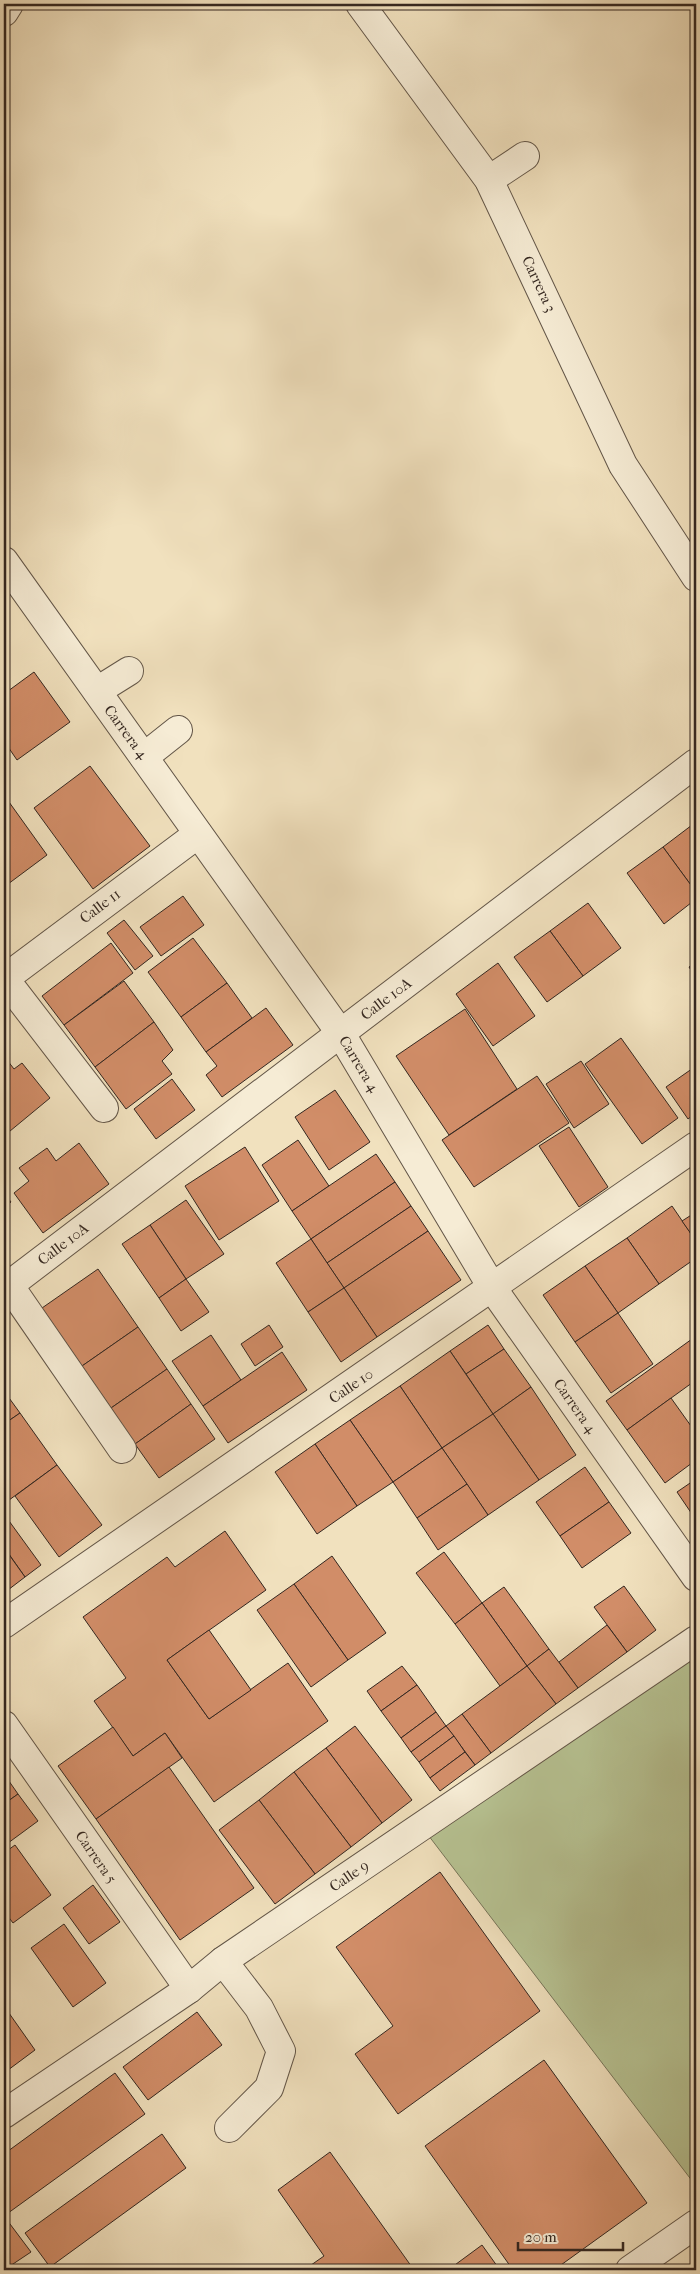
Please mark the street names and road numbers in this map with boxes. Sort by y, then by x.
street label: Carrera 3 [518,253,560,315]
street label: Carrera 4 [100,701,152,764]
street label: Calle 11 [76,885,124,927]
street label: Calle 10A [357,974,415,1024]
street label: Carrera 4 [335,1033,383,1096]
street label: Calle 10A [34,1219,92,1269]
street label: Calle 10 [325,1365,377,1407]
street label: Carrera 4 [550,1375,601,1438]
street label: Carrera 5 [71,1827,121,1887]
street label: Calle 9 [326,1856,372,1896]

